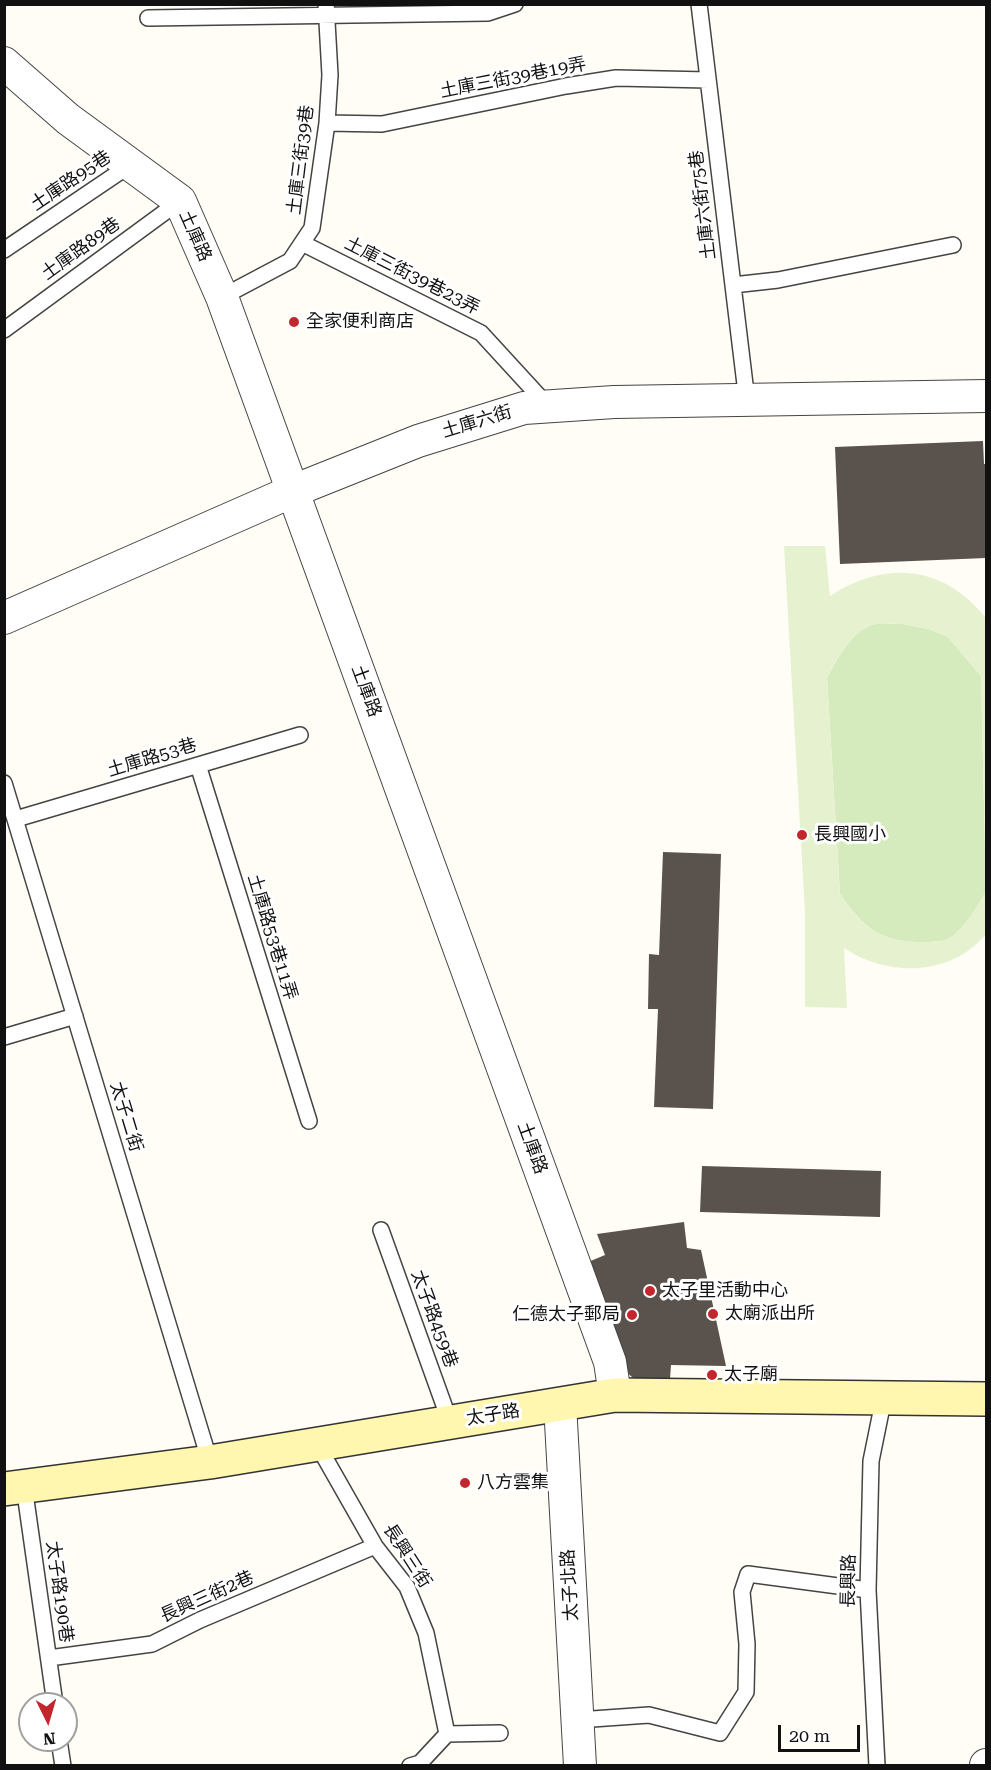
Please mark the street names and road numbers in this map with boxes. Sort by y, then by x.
street label: 土庫三街39巷19弄 [438,53,588,103]
street label: 土庫三街39巷 [284,104,318,216]
street label: 土庫路95巷 [27,146,115,216]
street label: 土庫六街75巷 [686,149,720,261]
street label: 土庫路 [174,207,216,265]
street label: 土庫路89巷 [37,213,125,285]
street label: 土庫三街39巷23弄 [341,233,483,319]
street label: 土庫六街 [439,401,515,443]
street label: 土庫路 [347,662,385,720]
street label: 土庫路53巷 [105,734,199,782]
street label: 土庫路53巷11弄 [243,872,301,1002]
street label: 太子二街 [105,1079,147,1155]
street label: 土庫路 [513,1119,551,1177]
street label: 太子路459巷 [406,1267,462,1371]
street label: 太子路 [465,1400,521,1430]
street label: 長興三街 [378,1520,436,1592]
street label: 太子路190巷 [41,1540,77,1644]
street label: 太子北路 [557,1548,583,1622]
street label: 長興路 [838,1554,860,1608]
street label: 長興三街2巷 [157,1567,257,1627]

